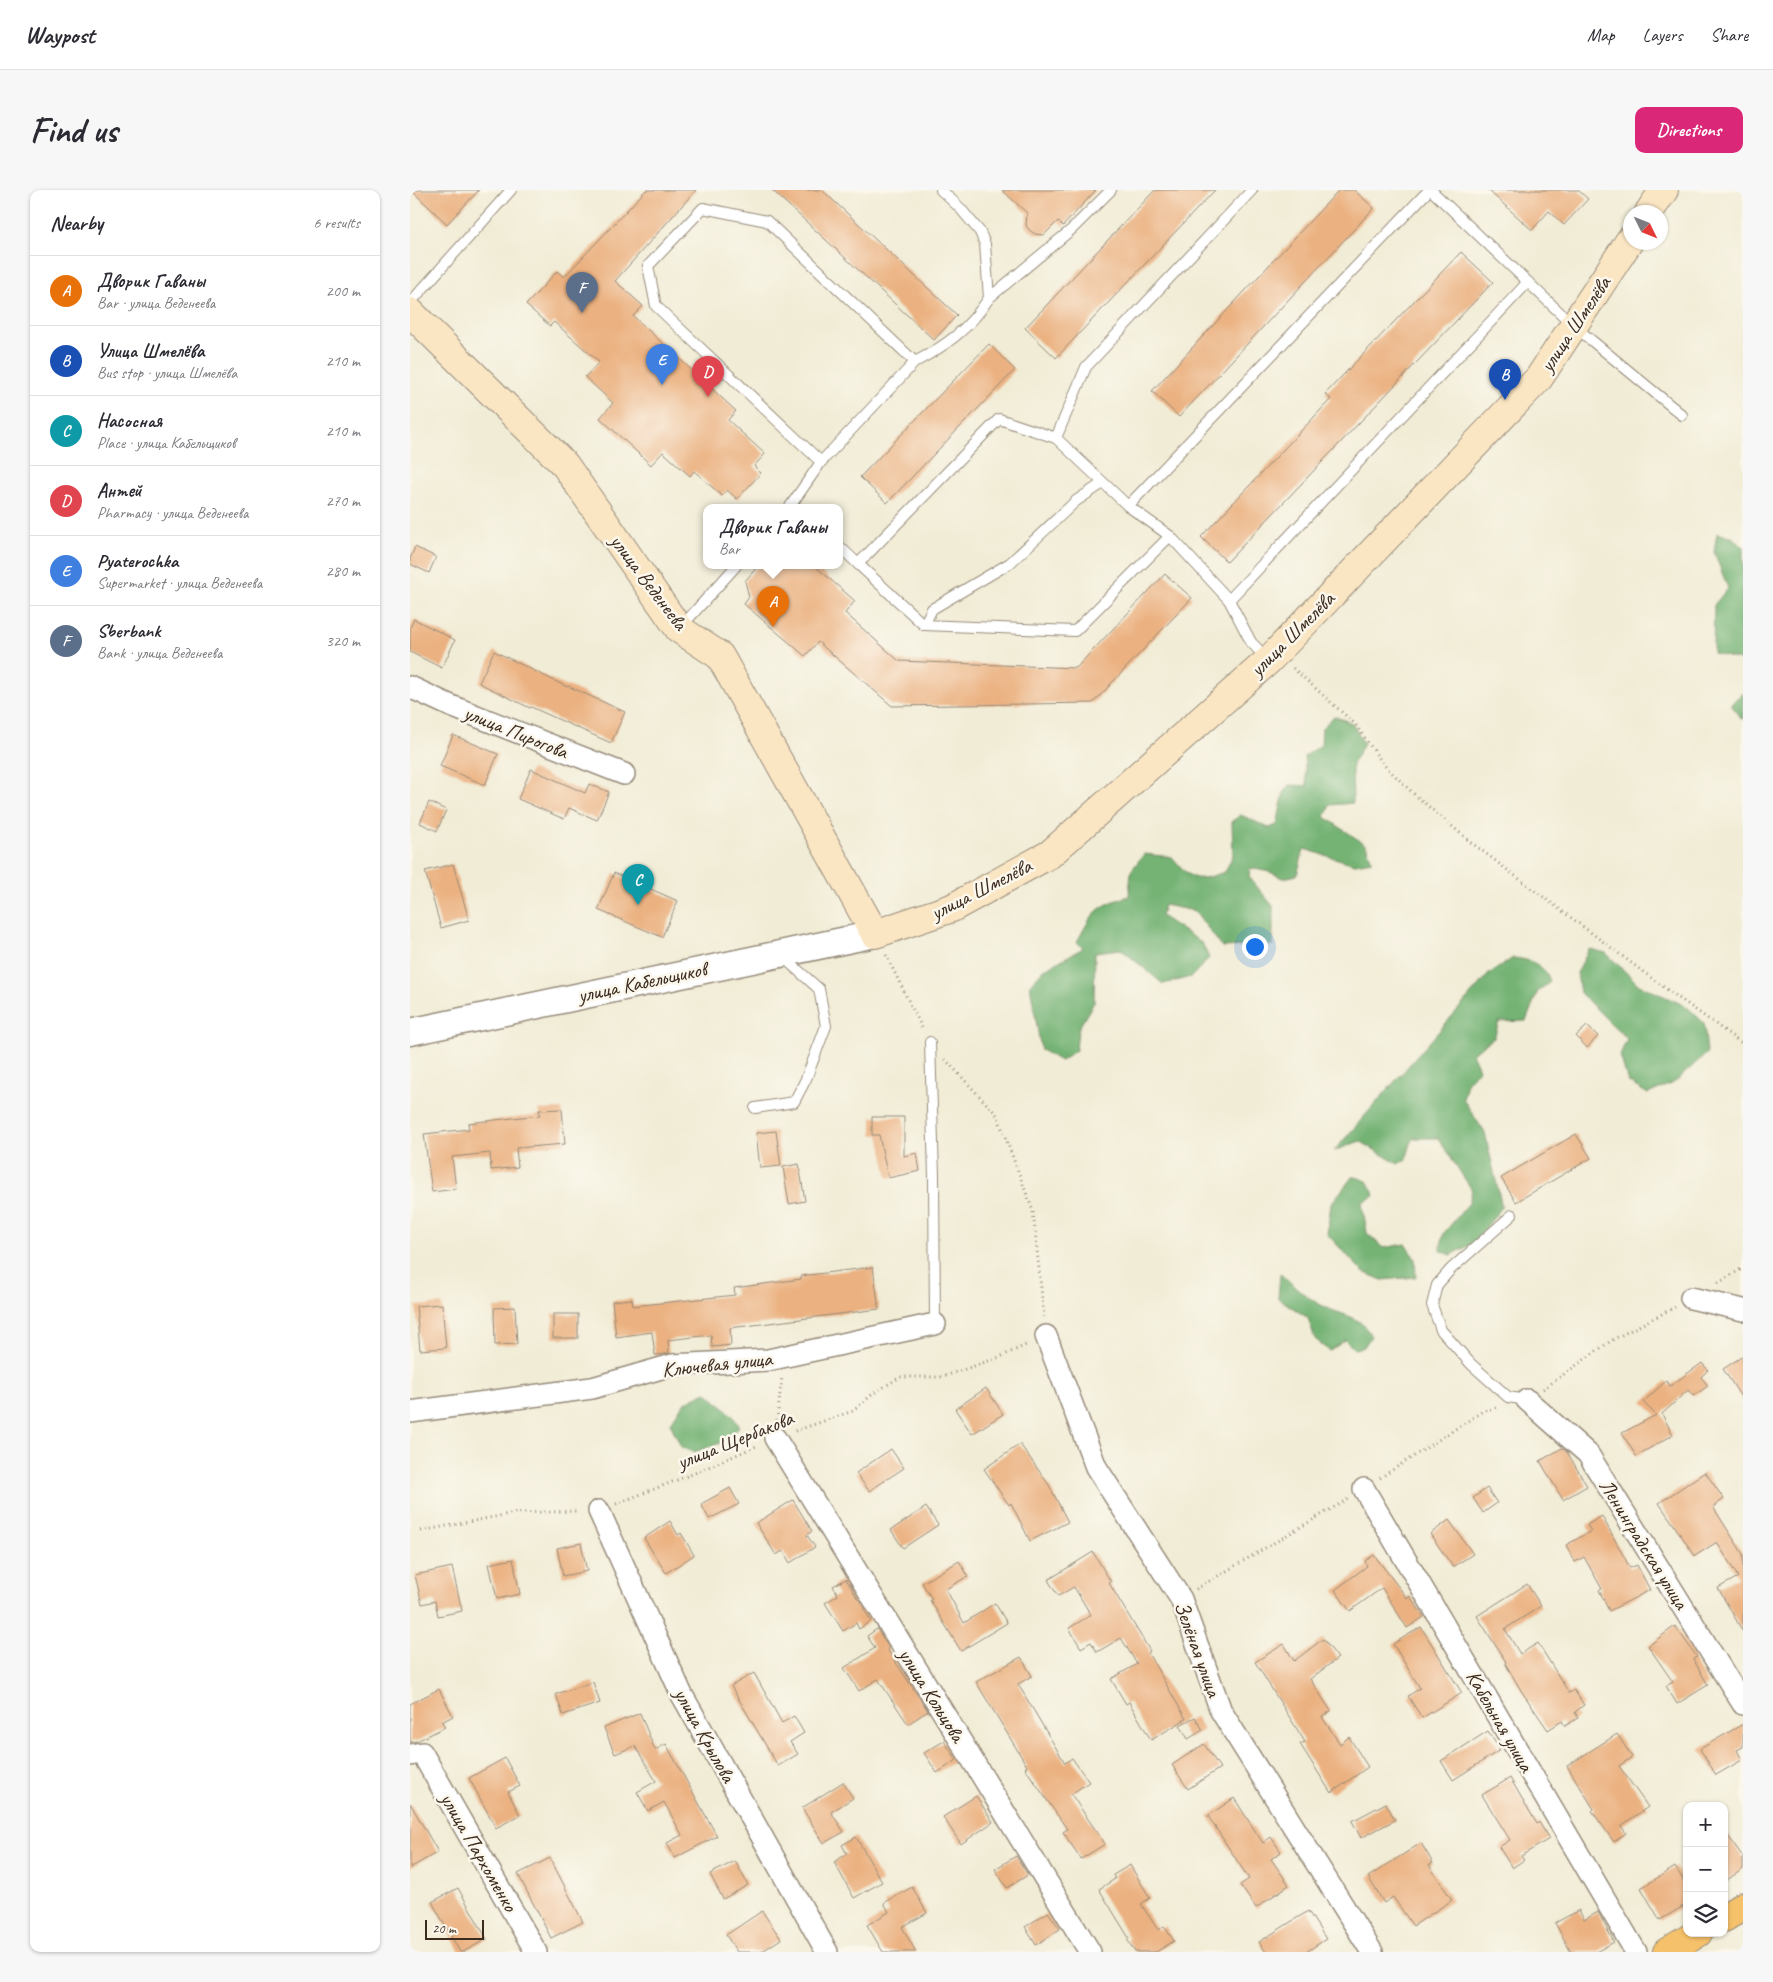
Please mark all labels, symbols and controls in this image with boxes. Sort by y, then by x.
text: Waypost [25,20,95,50]
text: Map [1587,24,1615,46]
text: Layers [1643,24,1682,46]
text: Share [1710,24,1748,46]
button: Directions [1635,107,1743,153]
text: Find us [30,108,117,153]
north arrow [1623,205,1668,250]
text: Nearby [50,210,103,236]
text: 6 results [313,213,360,233]
text: Дворик Гаваны [97,269,205,293]
street label: улица Шмелёва [1532,270,1617,378]
pin: F [566,272,598,313]
text: A [62,281,70,301]
text: 200 m [326,281,360,301]
text: Bar · улица Веденеева [97,293,215,313]
text: Улица Шмелёва [97,339,204,363]
pin: E [646,344,678,385]
text: B [62,351,70,371]
text: 210 m [326,351,360,371]
pin: D [692,356,724,397]
pin: B [1489,359,1521,400]
text: Bus stop · улица Шмелёва [97,363,237,383]
text: Насосная [97,409,162,433]
text: C [62,421,70,441]
text: 210 m [326,421,360,441]
text: Place · улица Кабельщиков [97,433,235,453]
text: Антей [97,479,142,503]
text: D [61,491,71,511]
text: 270 m [326,491,360,511]
text: Pharmacy · улица Веденеева [97,503,248,523]
popup [703,504,843,569]
text: Дворик Гаваны [719,515,827,539]
street label: улица Веденеева [603,527,694,636]
text: Bar [719,539,740,559]
text: Pyaterochka [97,549,178,573]
text: E [62,561,70,581]
text: 280 m [326,561,360,581]
text: Supermarket · улица Веденеева [97,573,262,593]
street label: улица Шмелёва [1243,585,1341,683]
pin: A [757,586,789,627]
text: Sberbank [97,619,160,643]
text: F [62,631,70,651]
text: 320 m [326,631,360,651]
text: Bank · улица Веденеева [97,643,223,663]
street label: улица Пирогова [458,699,573,765]
street label: улица Шмелёва [924,852,1037,926]
pin: C [622,864,654,905]
your location [1242,934,1268,960]
street label: улица Кабельщиков [573,955,713,1009]
street label: Ключевая улица [661,1345,775,1383]
street label: улица Щербакова [671,1404,799,1476]
street label: Ленинградская улица [1594,1474,1695,1615]
street label: Зелёная улица [1169,1598,1228,1702]
street label: улица Кольцова [892,1642,972,1749]
street label: Кабельная улица [1460,1665,1540,1778]
street label: улица Крылова [667,1681,742,1788]
street label: улица Пархоменко [434,1786,524,1917]
map controls [1683,1802,1728,1937]
button: + [1683,1802,1728,1847]
button: − [1683,1847,1728,1892]
button: layers [1683,1892,1728,1937]
scale bar [425,1917,484,1940]
text: 20 m [432,1920,456,1937]

